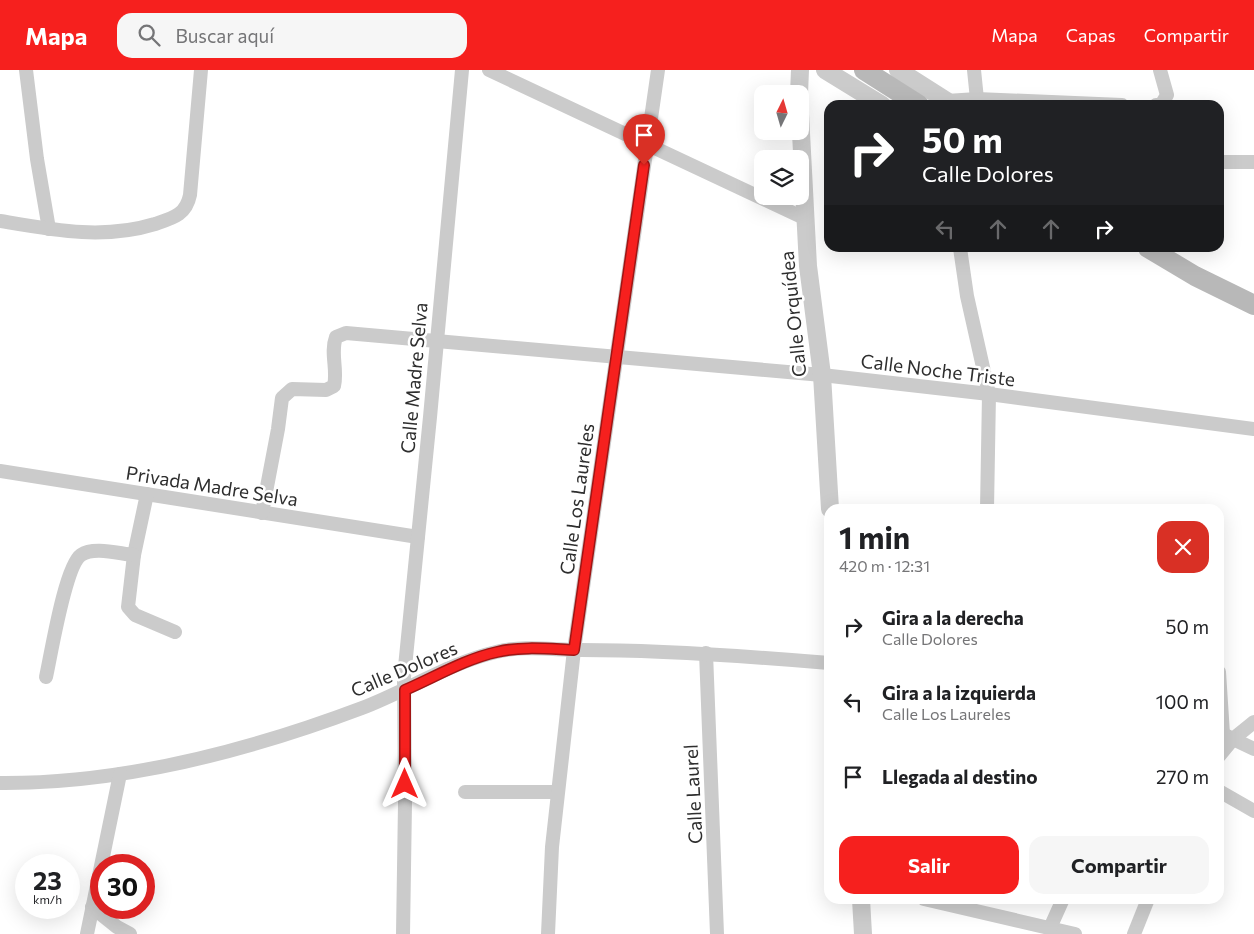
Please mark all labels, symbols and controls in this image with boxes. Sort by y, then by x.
search box [117,13,467,58]
text: Mapa [25,21,87,50]
icon: search [135,21,163,49]
text: Buscar aquí [175,24,274,47]
text: Mapa [991,24,1038,46]
text: Capas [1066,24,1116,46]
text: Compartir [1144,24,1229,46]
north arrow [754,85,809,140]
map controls [754,85,809,205]
pin [623,114,665,165]
text: 50 m [922,117,1003,160]
icon: right [839,120,904,185]
icon: arrive [630,121,658,149]
button: layers [754,150,809,205]
text: Calle Dolores [922,160,1054,187]
icon: left [931,215,959,243]
icon: ahead [984,215,1012,243]
icon: ahead [1037,215,1065,243]
icon: right [1090,215,1118,243]
street label: Calle Orquídea [774,250,811,378]
street label: Calle Madre Selva [395,301,432,454]
street label: Calle Noche Triste [860,349,1017,390]
street label: Calle Los Laureles [554,422,599,576]
street label: Privada Madre Selva [124,461,300,510]
text: 1 min [839,518,910,555]
button: close [1157,521,1209,573]
text: 420 m · 12:31 [839,556,930,575]
text: Gira a la derecha [882,606,1024,629]
icon: right [839,613,867,641]
text: 50 m [1165,615,1209,638]
text: Calle Dolores [882,629,978,648]
street label: Calle Dolores [347,636,461,701]
text: Gira a la izquierda [882,681,1036,704]
icon: left [839,688,867,716]
text: 100 m [1156,690,1209,713]
text: Calle Los Laureles [882,704,1011,723]
street label: Calle Laurel [678,744,707,844]
position arrow [378,757,430,809]
icon: arrive [839,763,867,791]
text: Llegada al destino [882,765,1038,788]
text: 270 m [1156,765,1209,788]
button: Salir [839,836,1019,894]
button: Compartir [1029,836,1209,894]
speed limit sign: 30 [90,854,155,919]
text: 23 [33,865,62,895]
text: km/h [33,892,62,906]

